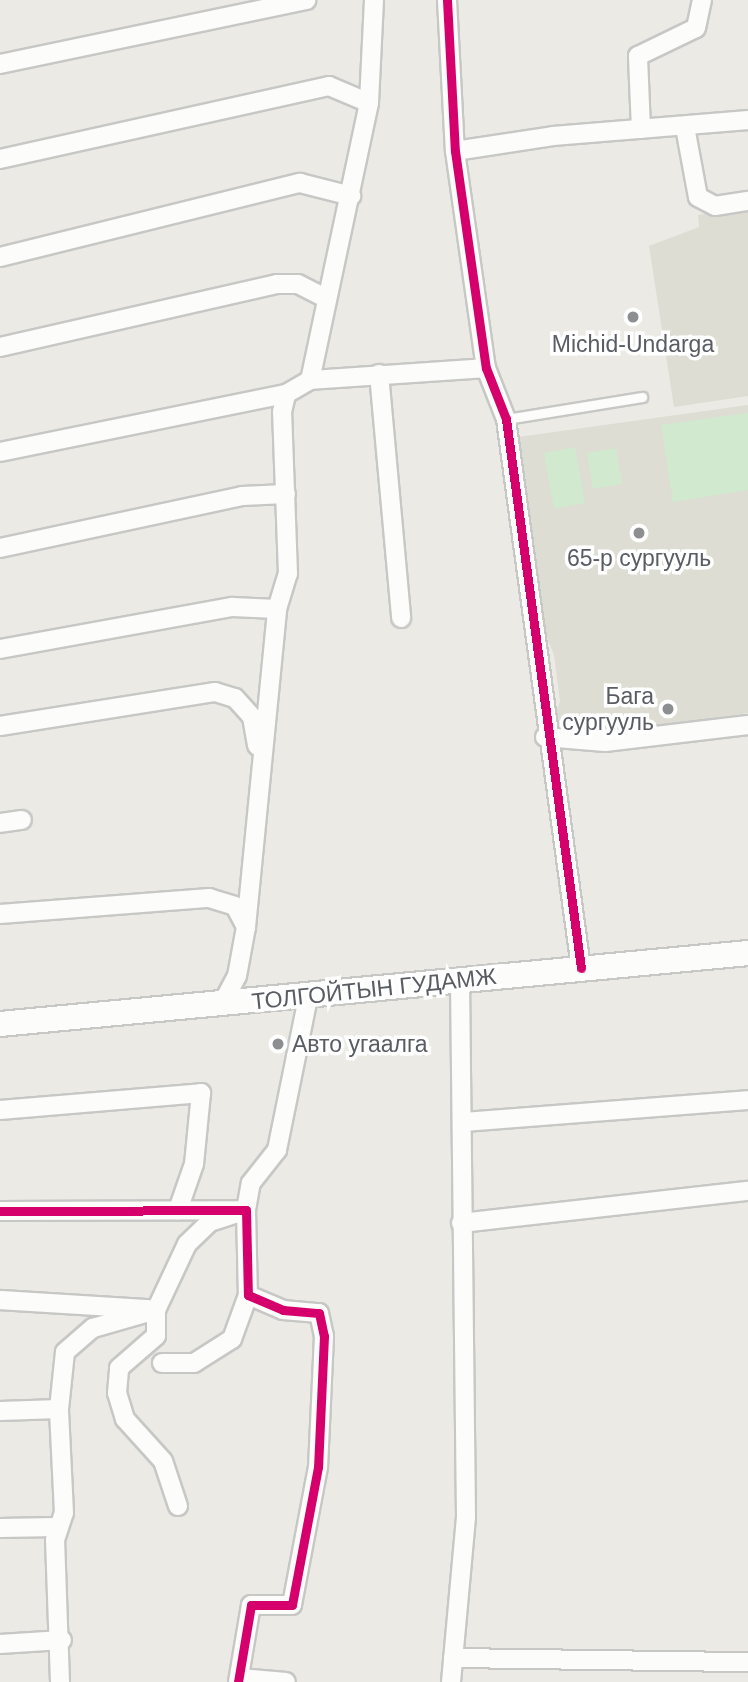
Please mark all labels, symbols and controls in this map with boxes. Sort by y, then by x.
marker: Michid-Undarga [623,307,643,327]
place label: Michid-Undarga [552,330,714,358]
marker: 65-р сургууль [631,525,647,541]
place label: 65-р сургууль [567,544,711,572]
place label: Бага сургууль [562,682,654,736]
marker: Бага сургууль [660,701,676,717]
street label: ТОЛГОЙТЫН ГУДАМЖ [250,962,498,1016]
place label: Авто угаалга [292,1030,428,1058]
marker: Авто угаалга [270,1036,286,1052]

